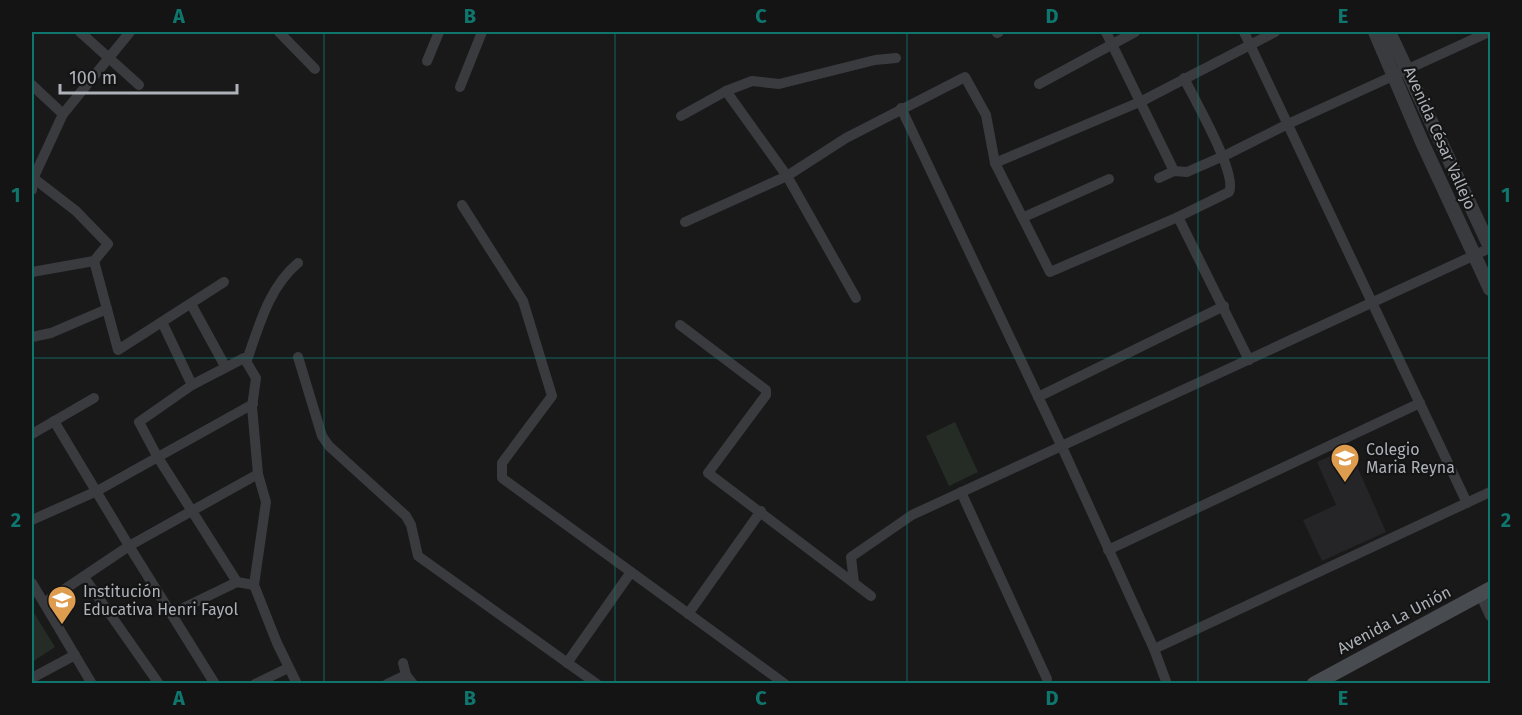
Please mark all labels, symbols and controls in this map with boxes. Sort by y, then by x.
text: A [172,4,186,28]
text: B [464,4,476,28]
text: C [755,4,767,28]
text: D [1045,4,1059,28]
text: E [1338,4,1348,28]
scale bar [60,57,237,95]
street label: Avenida César Vallejo [1400,64,1480,212]
text: 100 m [69,67,117,89]
text: 1 [11,183,21,207]
text: 1 [1501,183,1511,207]
place label: Colegio Maria Reyna [1366,440,1455,477]
school or university icon: Colegio Maria Reyna [1329,442,1361,484]
text: 2 [11,508,21,532]
text: 2 [1501,508,1511,532]
place label: Institución Educativa Henri Fayol [83,582,239,619]
street label: Avenida La Unión [1334,582,1454,658]
school or university icon: Institución Educativa Henri Fayol [46,584,78,626]
text: A [172,686,186,710]
text: B [464,686,476,710]
text: C [755,686,767,710]
text: D [1045,686,1059,710]
text: E [1338,686,1348,710]

